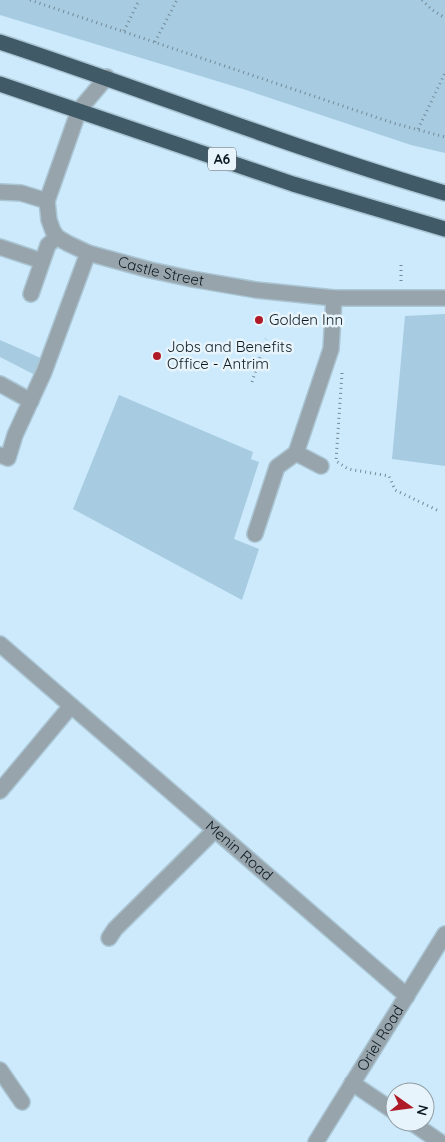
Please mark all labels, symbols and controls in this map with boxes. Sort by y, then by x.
road number: A6 [208,148,236,170]
street label: Castle Street [116,252,206,290]
place label: Golden Inn [269,310,343,329]
marker: Golden Inn [253,314,265,326]
place label: Jobs and Benefits Office - Antrim [167,337,292,373]
marker: Jobs and Benefits Office - Antrim [151,350,163,362]
street label: Menin Road [202,816,277,885]
street label: Oriel Road [352,1002,407,1074]
north arrow [385,1082,435,1132]
text: N [413,1103,433,1117]

